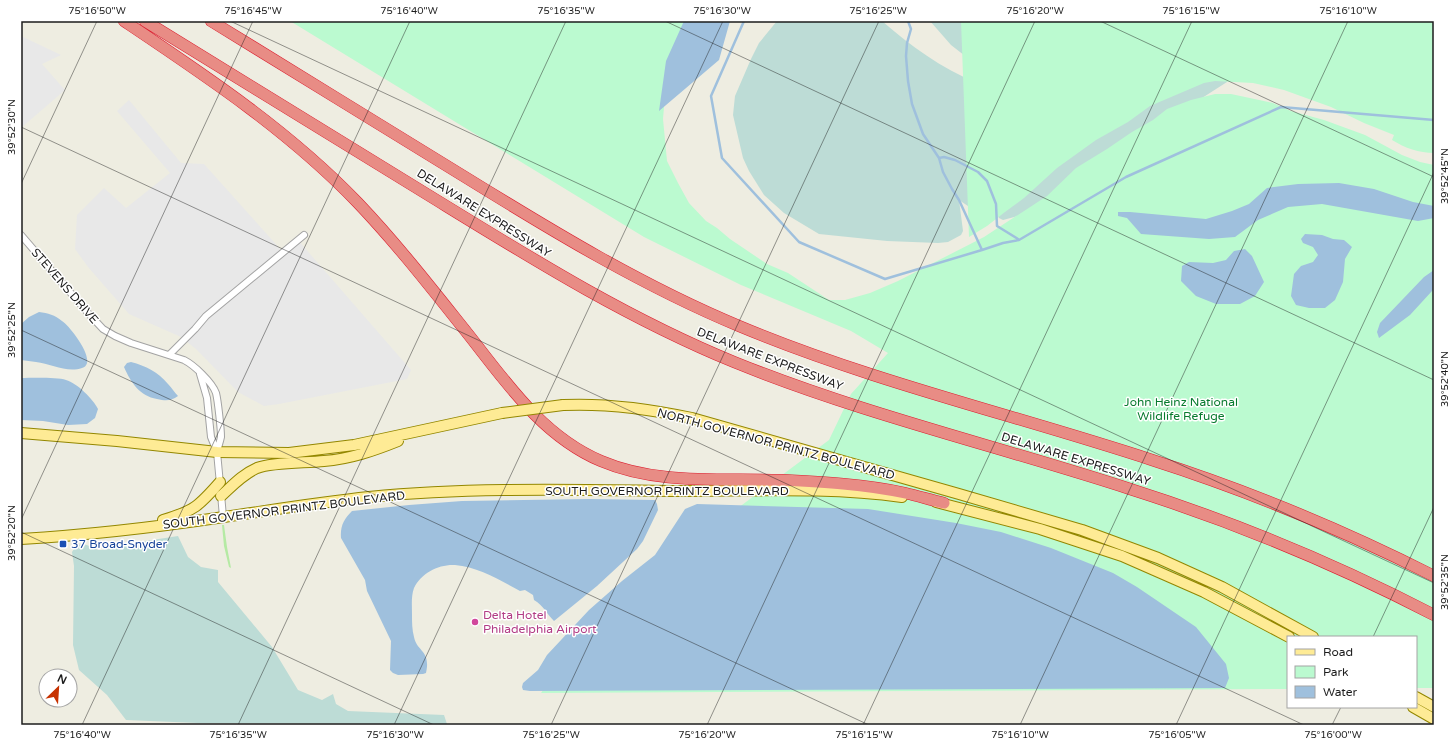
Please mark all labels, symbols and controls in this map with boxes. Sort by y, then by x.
text: 75°16'50"W [68,5,126,17]
text: 75°16'45"W [224,5,282,17]
text: 75°16'40"W [380,5,438,17]
text: 75°16'35"W [537,5,595,17]
text: 75°16'30"W [693,5,751,17]
text: 75°16'25"W [849,5,907,17]
text: 75°16'20"W [1006,5,1064,17]
text: 75°16'15"W [1162,5,1220,17]
text: 75°16'10"W [1319,5,1377,17]
text: 39°52'30"N [6,99,18,155]
text: 39°52'45"N [1439,148,1451,204]
street label: DELAWARE EXPRESSWAY [414,166,554,260]
street label: STEVENS DRIVE [29,246,102,327]
text: 39°52'25"N [6,302,18,358]
street label: DELAWARE EXPRESSWAY [695,325,845,394]
text: 39°52'40"N [1439,351,1451,407]
park label: John Heinz National Wildlife Refuge [1124,395,1238,423]
street label: NORTH GOVERNOR PRINTZ BOULEVARD [656,405,896,483]
street label: DELAWARE EXPRESSWAY [1000,430,1153,489]
street label: SOUTH GOVERNOR PRINTZ BOULEVARD [545,484,789,498]
street label: SOUTH GOVERNOR PRINTZ BOULEVARD [162,488,406,532]
text: 39°52'20"N [6,505,18,561]
place label: 37 Broad-Snyder [71,537,168,551]
marker: 37 Broad-Snyder [58,539,68,549]
text: 39°52'35"N [1439,554,1451,610]
place label: Delta Hotel Philadelphia Airport [483,608,597,636]
marker: Delta Hotel Philadelphia Airport [470,617,480,627]
legend [1287,636,1417,708]
text: Road [1323,645,1353,659]
text: Park [1323,665,1349,679]
north arrow [38,668,78,708]
text: N [55,672,69,687]
text: Water [1323,685,1358,699]
text: 75°16'40"W [53,729,111,741]
text: 75°16'35"W [209,729,267,741]
text: 75°16'30"W [366,729,424,741]
text: 75°16'25"W [522,729,580,741]
text: 75°16'20"W [678,729,736,741]
text: 75°16'15"W [835,729,893,741]
text: 75°16'10"W [991,729,1049,741]
text: 75°16'05"W [1148,729,1206,741]
text: 75°16'00"W [1304,729,1362,741]

